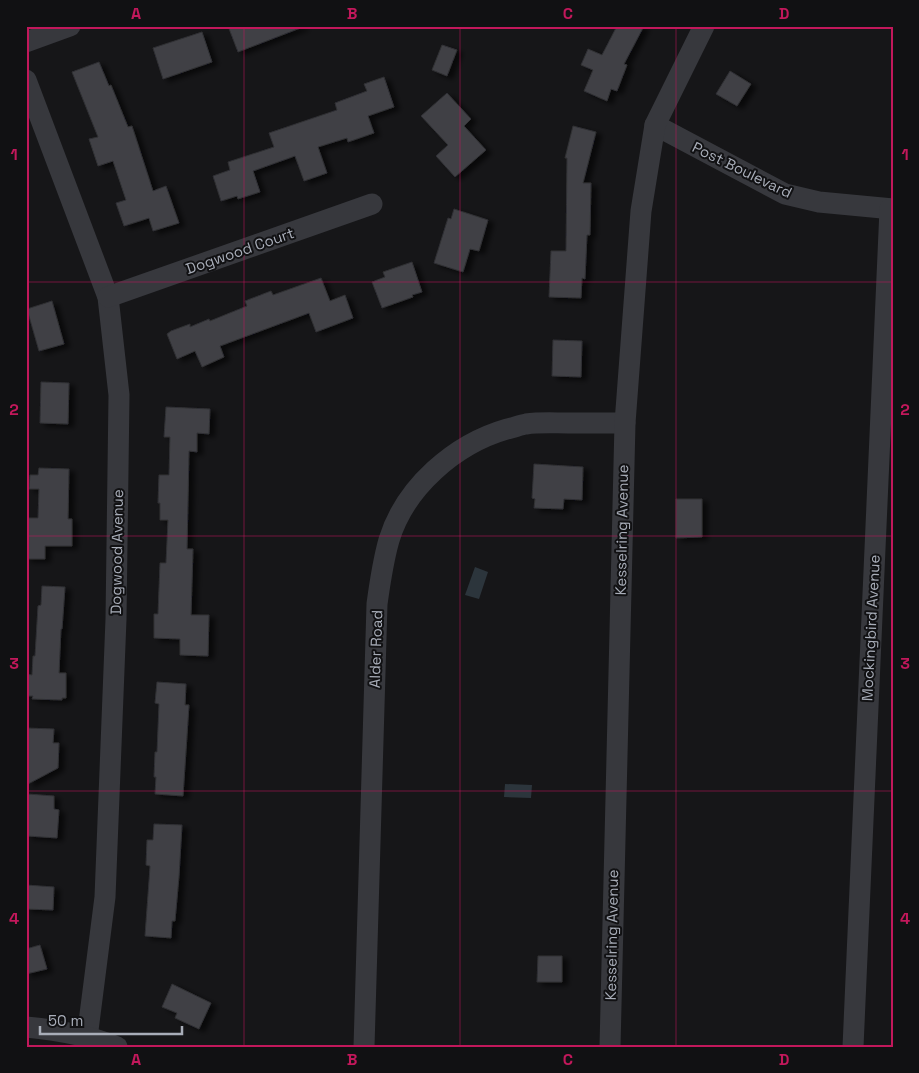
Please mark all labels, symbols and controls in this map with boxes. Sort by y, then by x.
text: A [131,3,141,24]
text: B [347,3,357,24]
text: C [563,3,573,24]
text: D [779,3,789,24]
street label: Post Boulevard [689,137,795,202]
text: 1 [10,144,18,165]
text: 1 [901,144,909,165]
street label: Dogwood Court [183,223,297,278]
text: 2 [9,399,19,420]
text: 2 [900,399,910,420]
street label: Kesselring Avenue [611,464,632,596]
street label: Dogwood Avenue [106,489,127,615]
street label: Mockingbird Avenue [857,554,884,702]
street label: Alder Road [365,610,386,688]
text: 3 [9,653,19,674]
text: 3 [900,653,910,674]
street label: Kesselring Avenue [601,869,622,1001]
text: 4 [9,908,19,929]
text: 4 [900,908,910,929]
scale bar [40,1003,182,1035]
text: 50 m [48,1011,83,1030]
text: A [131,1049,141,1070]
text: B [347,1049,357,1070]
text: C [563,1049,573,1070]
text: D [779,1049,789,1070]

